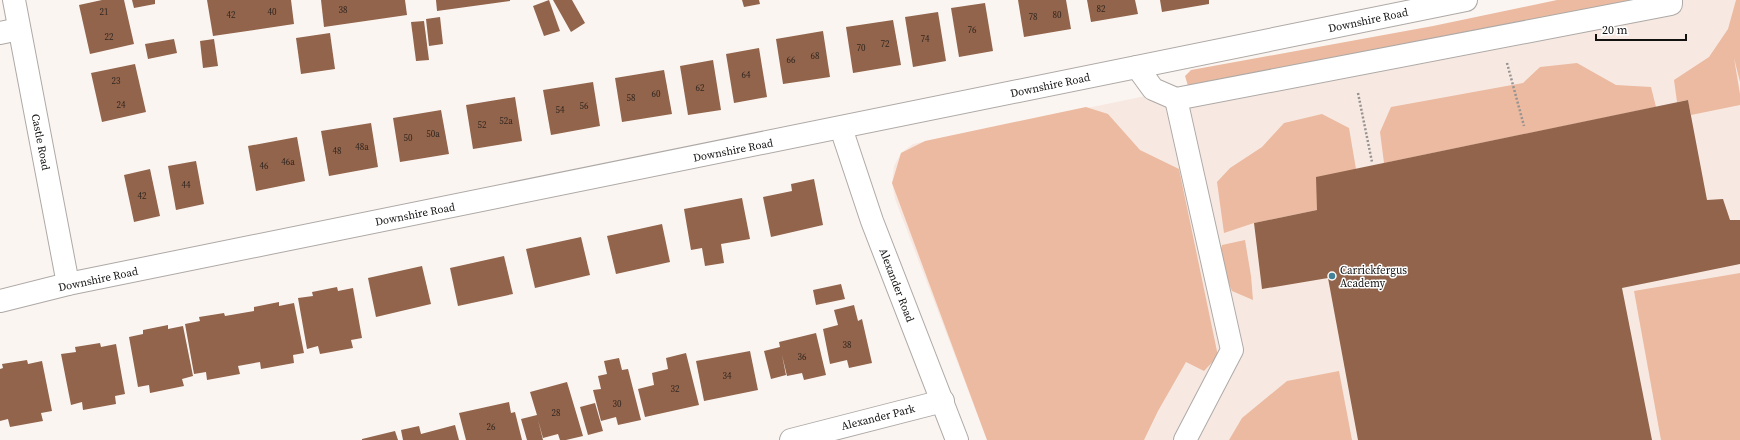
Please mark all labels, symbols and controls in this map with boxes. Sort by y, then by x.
house number: 82 [1096,3,1106,15]
house number: 38 [338,4,348,16]
street label: Downshire Road [1327,5,1410,36]
house number: 21 [99,6,109,18]
house number: 40 [267,6,277,18]
house number: 42 [226,9,236,21]
house number: 80 [1052,9,1062,21]
house number: 78 [1028,11,1038,23]
scale bar [1596,16,1686,42]
text: 20 m [1602,22,1628,38]
house number: 76 [967,24,977,36]
house number: 22 [104,31,114,43]
house number: 74 [920,33,930,45]
house number: 72 [880,38,890,50]
house number: 70 [856,42,866,54]
house number: 68 [810,50,820,62]
house number: 66 [786,54,796,66]
house number: 64 [741,69,751,81]
street label: Downshire Road [1009,70,1092,101]
house number: 23 [111,75,121,87]
house number: 62 [695,82,705,94]
house number: 60 [651,88,661,100]
house number: 58 [626,92,636,104]
house number: 24 [116,99,126,111]
house number: 56 [579,100,589,112]
house number: 54 [555,104,565,116]
street label: Castle Road [28,113,53,172]
house number: 52a [499,115,513,127]
house number: 52 [477,119,487,131]
house number: 50a [426,128,440,140]
house number: 50 [403,132,413,144]
street label: Downshire Road [692,135,775,166]
house number: 48a [355,141,369,153]
house number: 48 [332,145,342,157]
house number: 46a [281,156,295,168]
house number: 46 [259,160,269,172]
house number: 44 [181,179,191,191]
house number: 42 [137,190,147,202]
street label: Downshire Road [374,199,457,230]
street label: Alexander Road [876,246,918,325]
place label: Carrickfergus Academy [1340,263,1407,291]
street label: Downshire Road [57,264,140,295]
marker: Carrickfergus Academy [1327,271,1337,281]
house number: 38 [842,339,852,351]
house number: 36 [797,351,807,363]
house number: 34 [722,370,732,382]
house number: 32 [670,383,680,395]
house number: 30 [612,398,622,410]
street label: Alexander Park [840,401,918,434]
house number: 28 [551,407,561,419]
house number: 26 [486,421,496,433]

